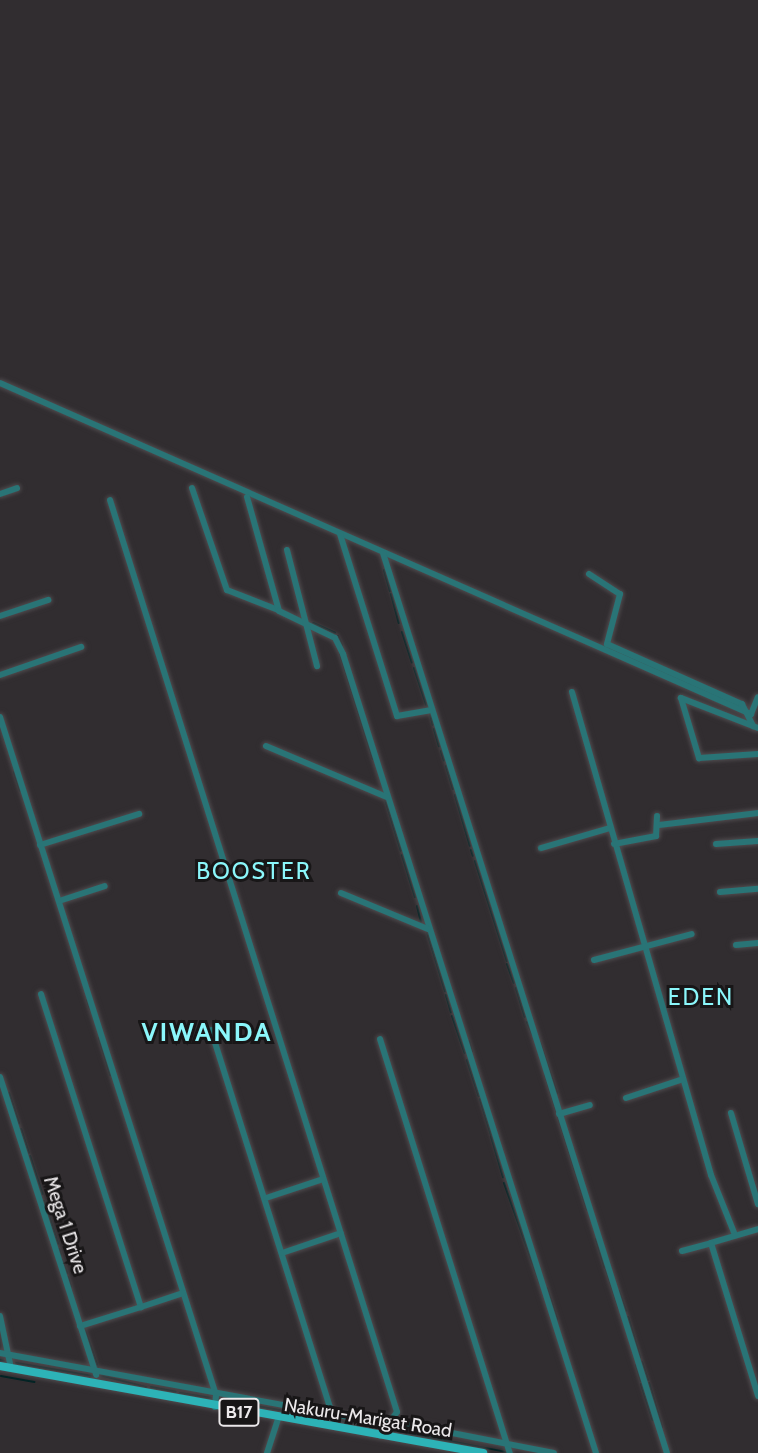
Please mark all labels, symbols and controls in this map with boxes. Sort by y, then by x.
district label: BOOSTER [197,857,311,885]
district label: EDEN [668,983,734,1011]
district label: VIWANDA [142,1017,272,1049]
street label: Mega 1 Drive [39,1174,91,1276]
street label: Nakuru-Marigat Road [282,1393,454,1443]
road number: B17 [218,1398,260,1427]

